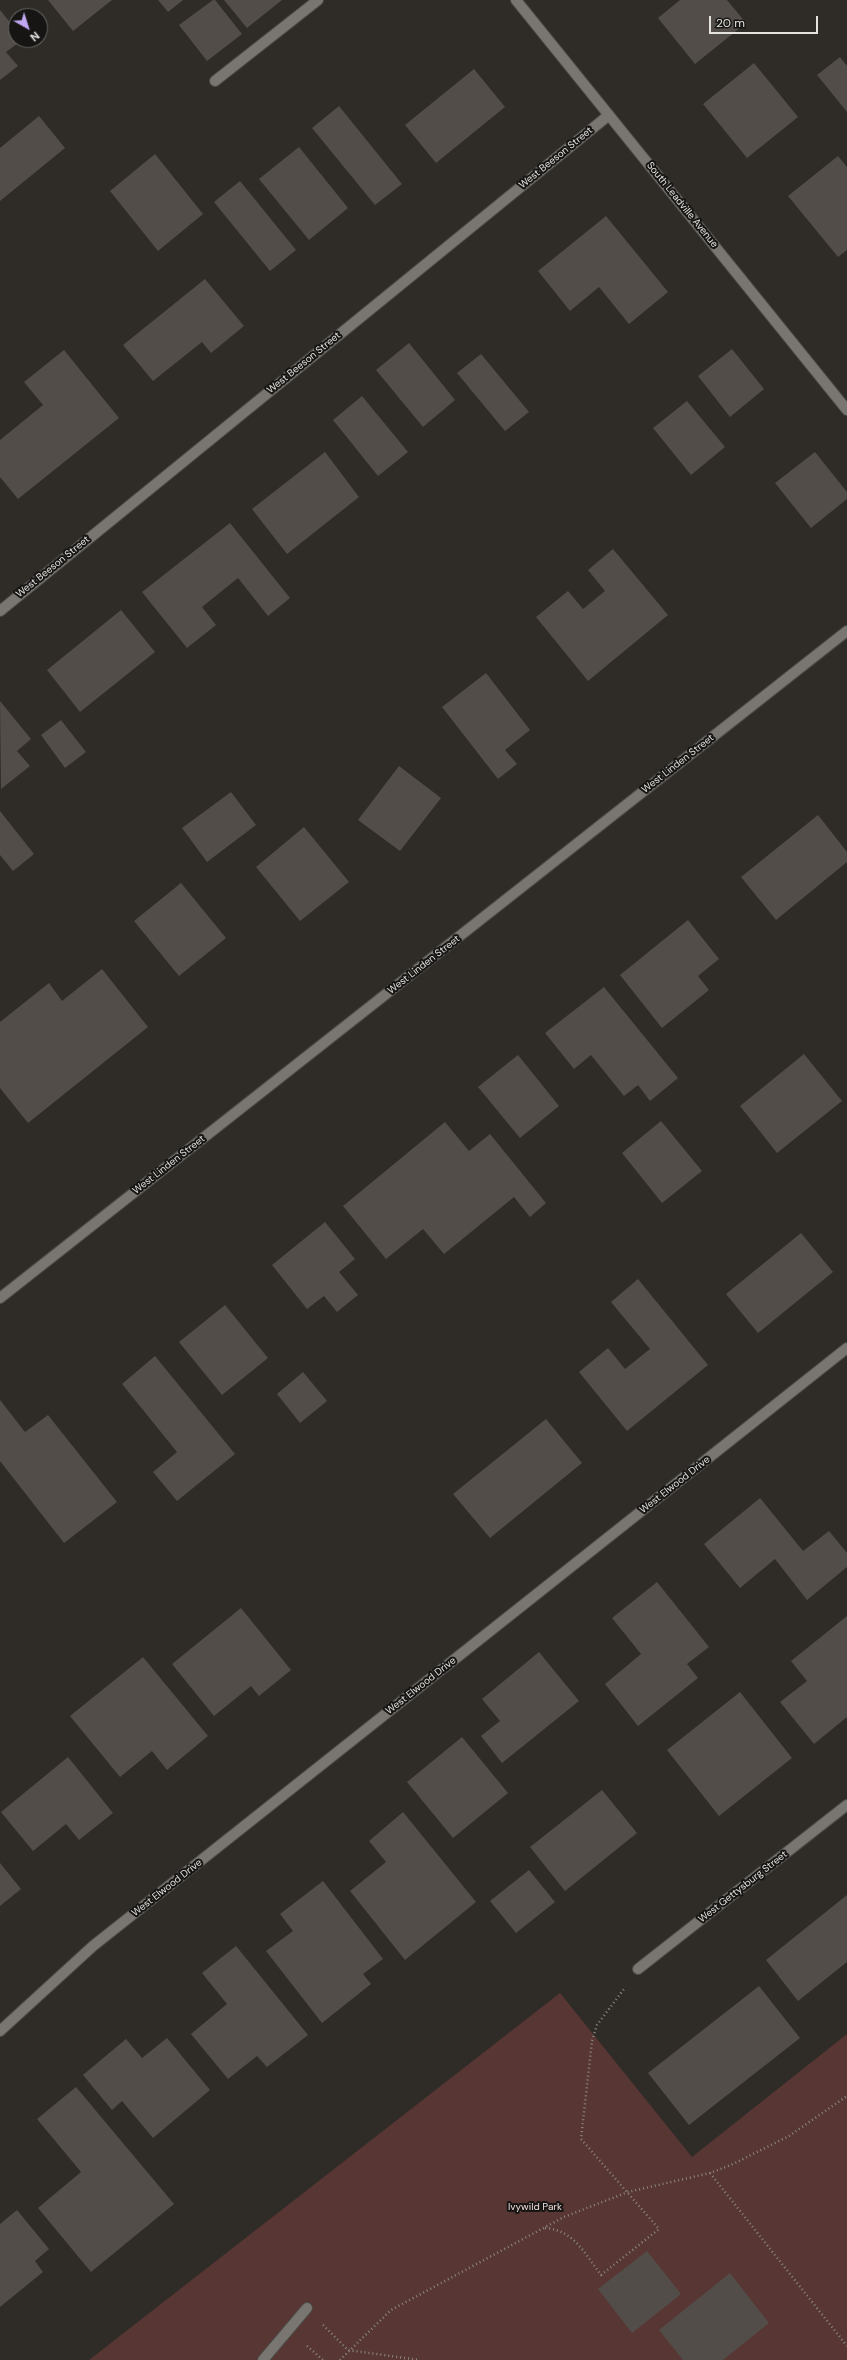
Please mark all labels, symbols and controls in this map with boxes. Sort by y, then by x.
north arrow [8,8,48,48]
scale bar [711,8,820,34]
text: 20 m [716,15,745,31]
text: N [27,29,42,45]
street label: West Beeson Street [517,125,595,191]
street label: South Leadville Avenue [644,160,720,250]
street label: West Beeson Street [265,330,343,396]
street label: West Beeson Street [14,534,92,600]
street label: West Linden Street [640,732,716,796]
street label: West Linden Street [386,933,462,997]
street label: West Linden Street [131,1133,207,1197]
street label: West Elwood Drive [637,1454,713,1516]
street label: West Elwood Drive [383,1655,459,1717]
street label: West Gettysburg Street [696,1849,790,1925]
street label: West Elwood Drive [129,1857,205,1919]
park label: Ivywild Park [508,2201,562,2213]

